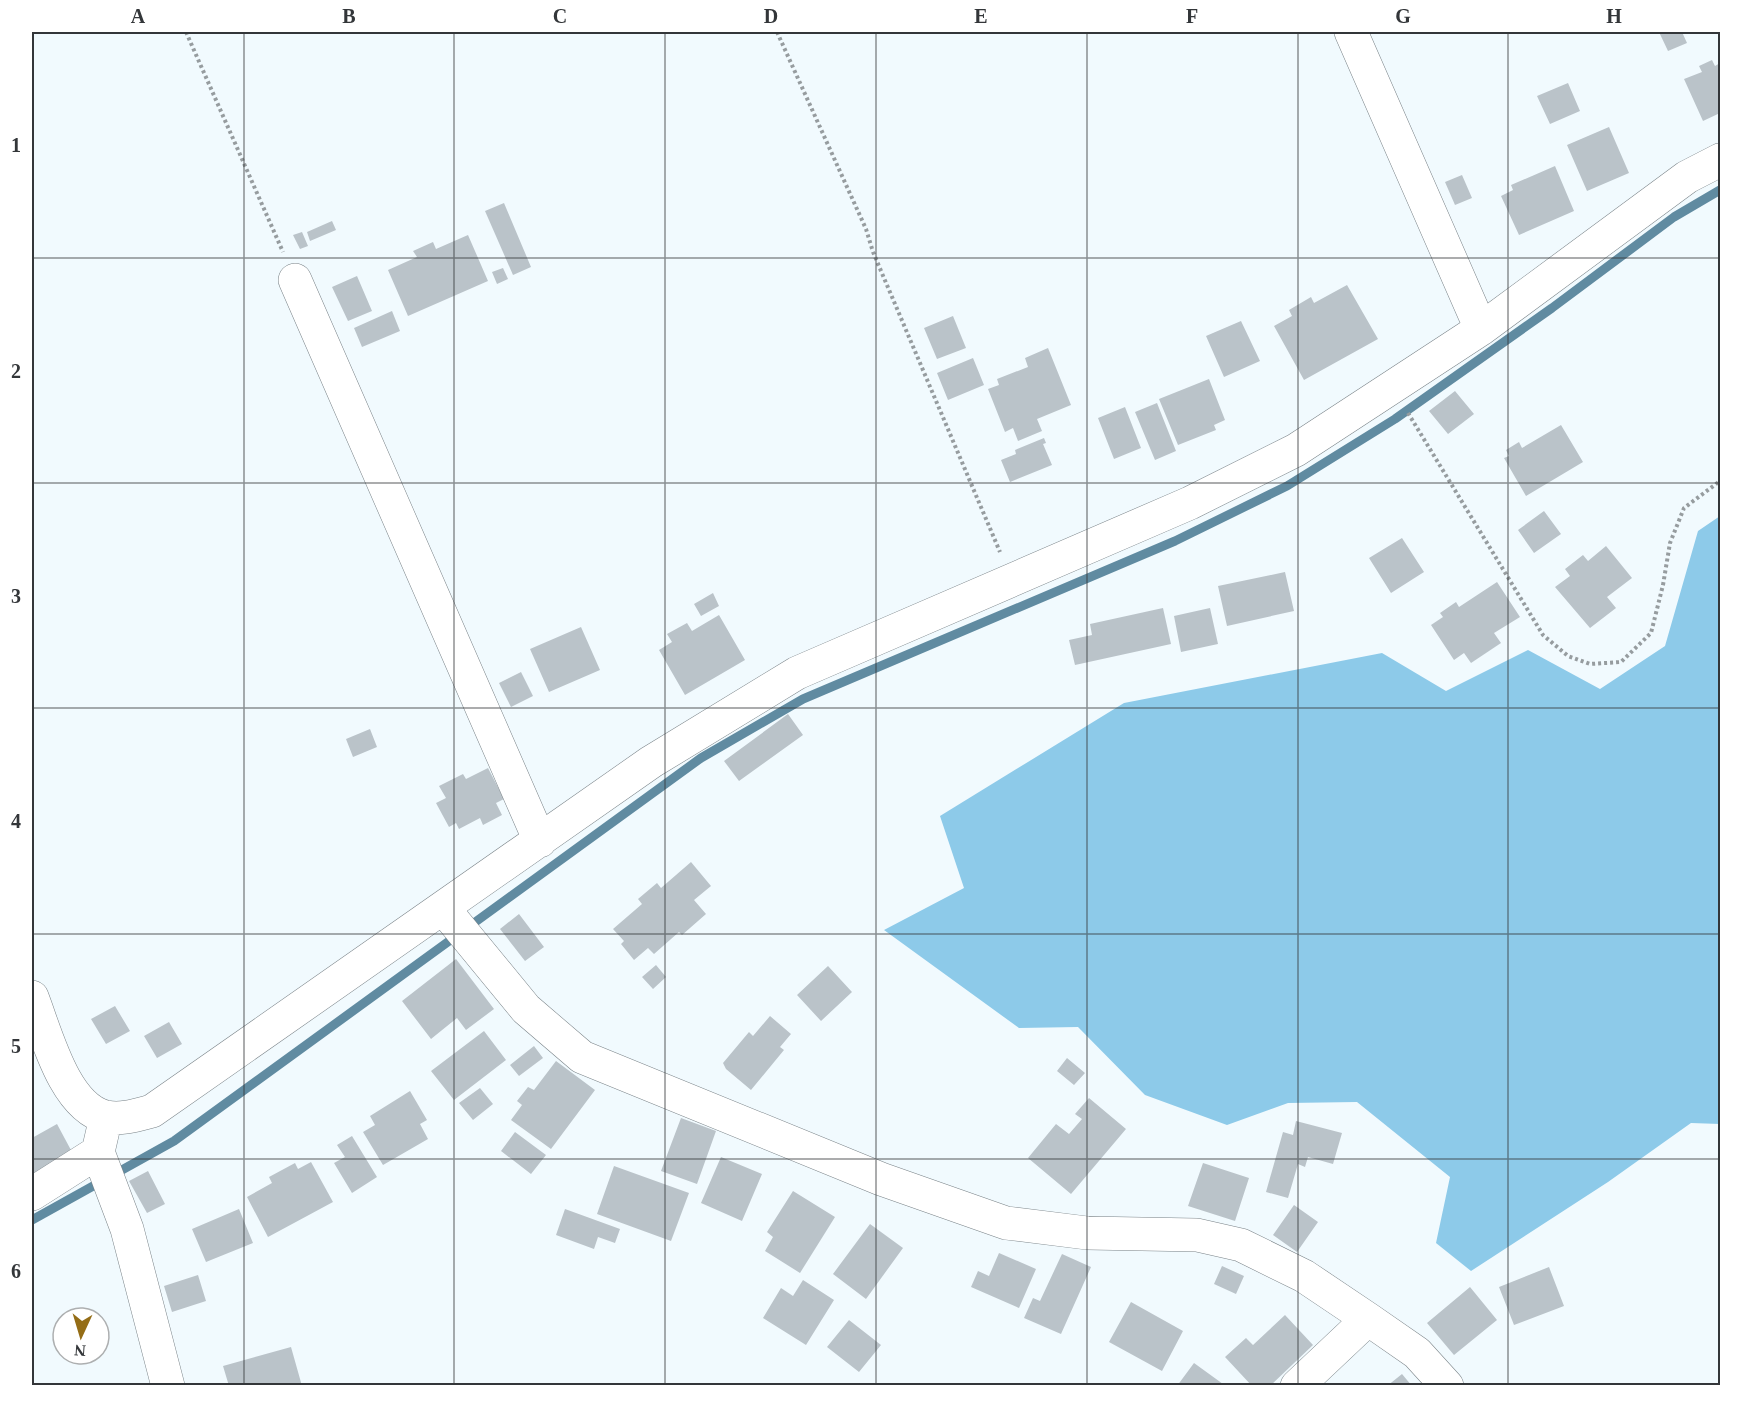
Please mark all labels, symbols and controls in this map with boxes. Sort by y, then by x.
text: A [131,5,146,27]
text: B [342,5,356,27]
text: C [553,5,567,27]
text: D [764,5,778,27]
text: E [974,5,988,27]
text: F [1186,5,1198,27]
text: G [1395,5,1411,27]
text: H [1606,5,1622,27]
text: 1 [11,134,21,156]
text: 2 [11,360,21,382]
text: 3 [11,585,21,607]
text: 4 [11,810,21,832]
text: 5 [11,1035,21,1057]
text: 6 [11,1260,21,1282]
north arrow [51,1306,111,1366]
text: N [73,1342,86,1359]

